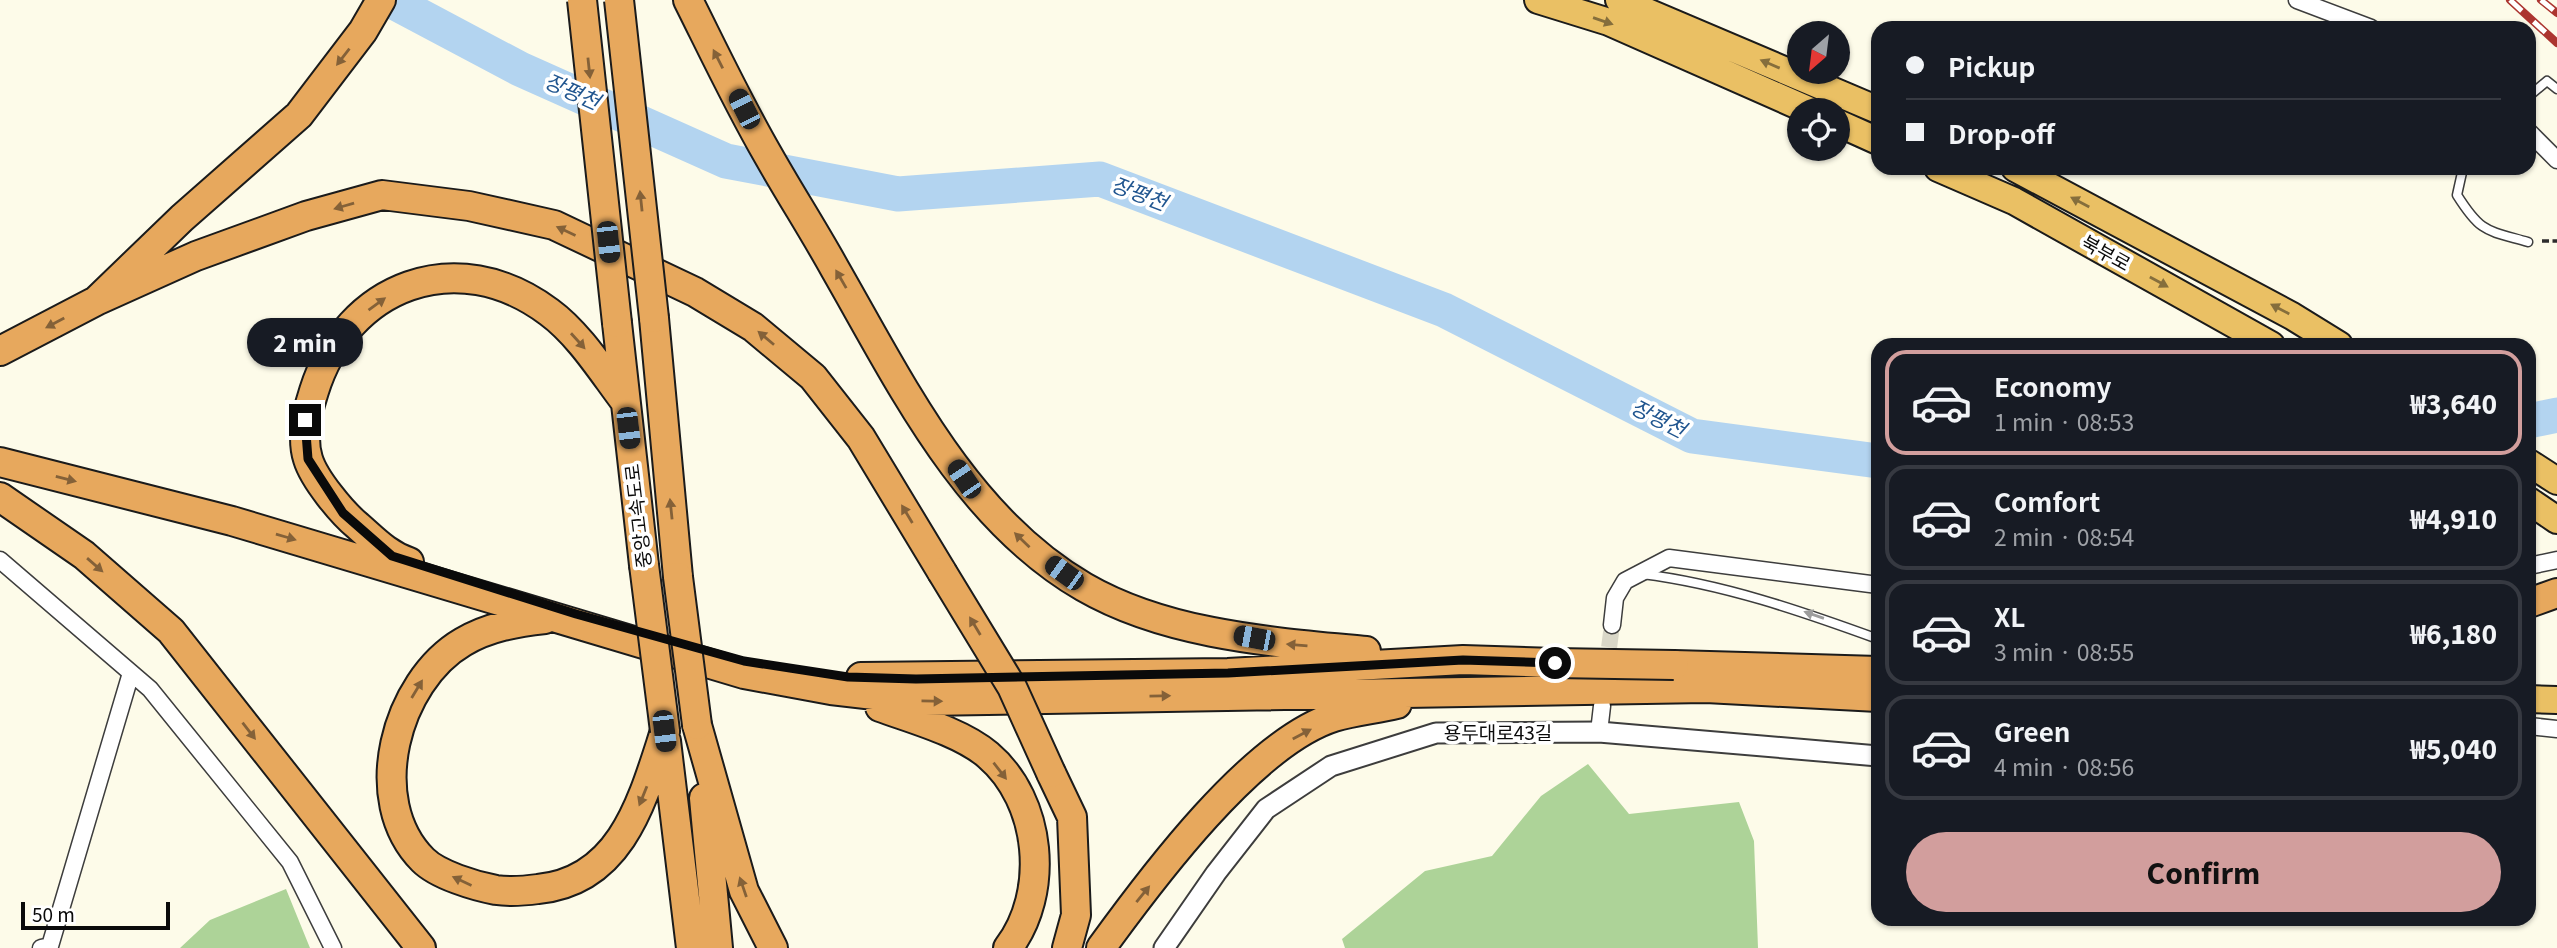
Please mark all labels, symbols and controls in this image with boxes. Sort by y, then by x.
one-way arrow [1593,16,1614,27]
north arrow [1787,21,1850,84]
map controls [1787,21,1850,161]
one-way arrow [336,47,351,65]
text: Pickup [1948,47,2035,84]
one-way arrow [713,49,725,69]
one-way arrow [584,57,595,79]
one-way arrow [1760,58,1780,70]
water label: 장평천 [540,65,608,117]
car [726,86,763,132]
button: locate [1787,98,1850,161]
text: Drop-off [1948,114,2055,151]
water label: 장평천 [1107,168,1175,217]
one-way arrow [635,190,646,212]
one-way arrow [2070,196,2090,208]
one-way arrow [333,201,354,211]
car [596,220,621,264]
one-way arrow [555,225,576,236]
street label: 북부로 [2077,227,2136,276]
one-way arrow [835,270,847,289]
one-way arrow [2149,276,2169,288]
one-way arrow [368,297,386,311]
one-way arrow [2270,304,2290,315]
one-way arrow [45,317,65,328]
callout: 2 min [247,318,363,368]
text: 2 min [273,325,337,359]
one-way arrow [757,330,775,345]
one-way arrow [570,333,585,350]
text: Economy [1994,367,2112,404]
icon: car [1910,371,1973,434]
text: ₩3,640 [2410,384,2497,421]
water label: 장평천 [1626,391,1694,445]
route end [289,404,321,436]
text: 1 min · 08:53 [1994,404,2134,438]
car [616,406,641,450]
car [944,456,985,502]
street label: 중앙고속도로 [617,462,656,570]
one-way arrow [55,474,77,485]
text: Comfort [1994,482,2100,519]
icon: car [1910,486,1973,549]
one-way arrow [666,498,677,520]
text: ₩4,910 [2410,499,2497,536]
one-way arrow [900,504,913,523]
text: 2 min · 08:54 [1994,519,2134,553]
one-way arrow [275,532,297,543]
one-way arrow [1014,532,1031,548]
car [1041,552,1088,594]
one-way arrow [87,556,104,572]
text: XL [1994,597,2025,634]
icon: car [1910,601,1973,664]
one-way arrow [1803,609,1824,620]
text: ₩6,180 [2410,614,2497,651]
one-way arrow [968,617,981,636]
car [1232,624,1277,652]
text: 3 min · 08:55 [1994,634,2134,668]
one-way arrow [1286,639,1308,650]
route start [1539,647,1571,679]
one-way arrow [411,680,423,699]
one-way arrow [1149,691,1171,702]
one-way arrow [921,695,943,706]
car [652,709,677,753]
text: Green [1994,712,2070,749]
icon: car [1910,716,1973,779]
street label: 용두대로43길 [1444,718,1552,745]
one-way arrow [241,722,256,740]
one-way arrow [1292,728,1312,739]
text: ₩5,040 [2410,729,2497,766]
text: 4 min · 08:56 [1994,749,2134,783]
one-way arrow [993,762,1007,780]
one-way arrow [638,785,649,806]
button: Confirm [1906,832,2501,912]
one-way arrow [452,875,472,886]
one-way arrow [737,876,748,897]
one-way arrow [1135,885,1150,903]
scale bar [21,899,170,931]
text: 50 m [32,900,75,927]

